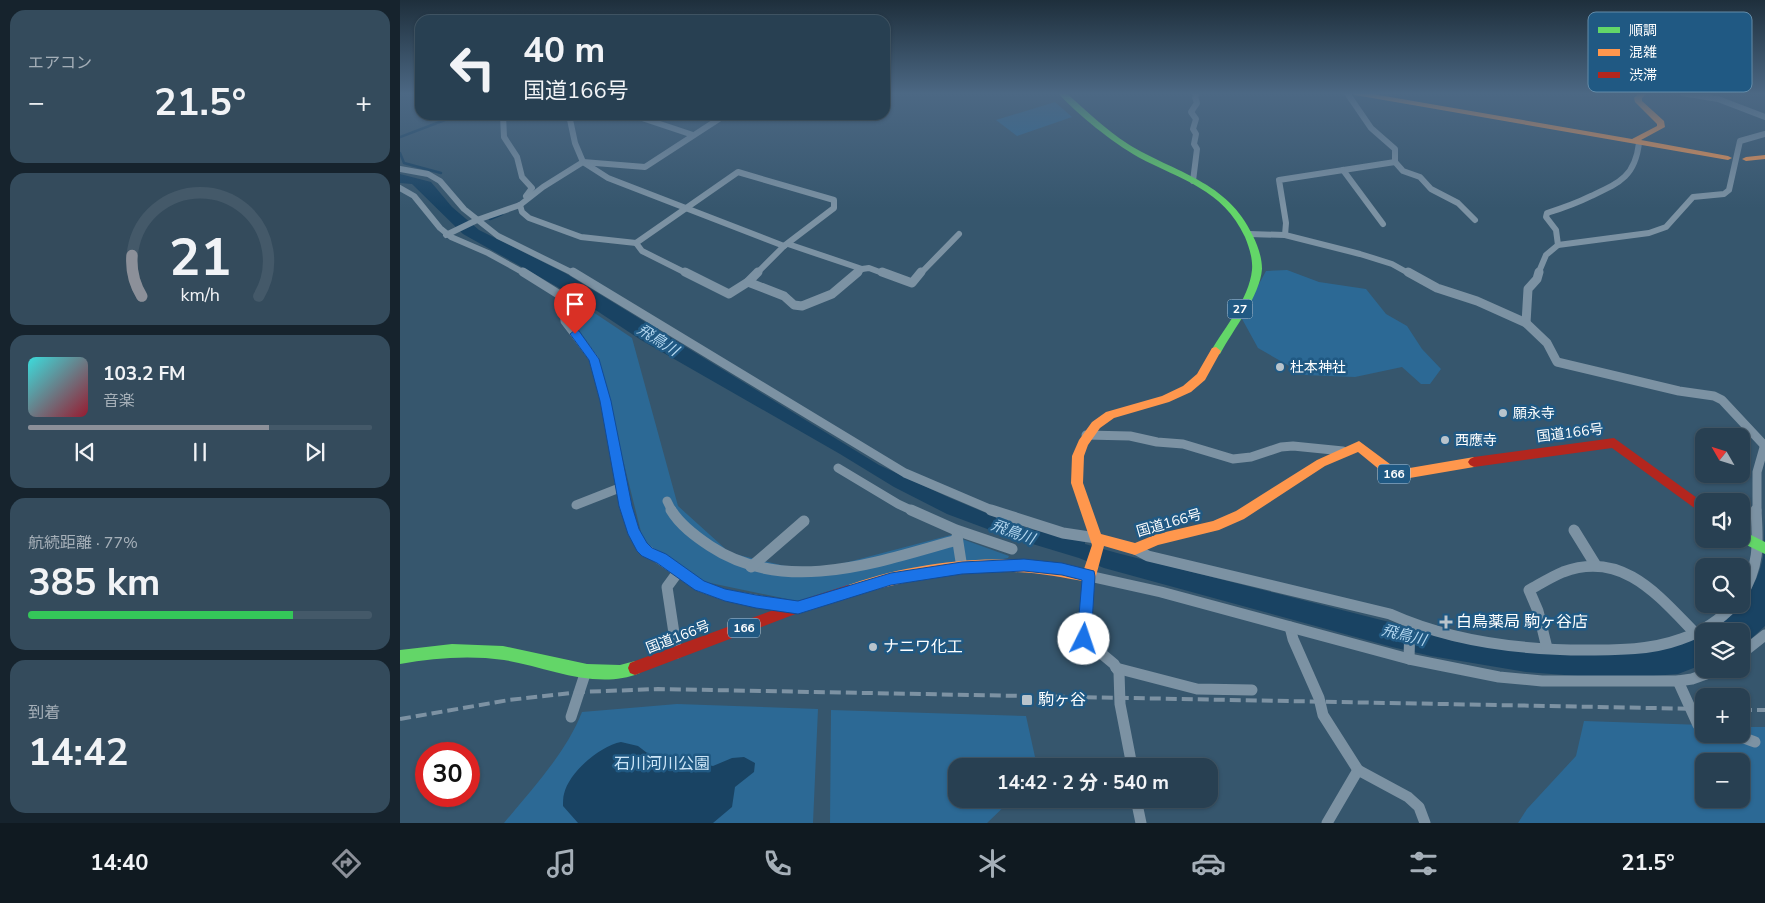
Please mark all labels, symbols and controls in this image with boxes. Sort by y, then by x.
legend [1588,12,1752,92]
text: 順調 [1629,21,1657,40]
text: 40 m [523,27,605,74]
icon: left [440,35,505,100]
text: 混雑 [1629,43,1657,62]
text: エアコン [28,52,92,74]
text: 渋滞 [1629,66,1657,85]
text: 国道166号 [523,76,629,106]
text: 21.5° [154,77,246,128]
text: − [28,84,45,122]
text: + [355,84,372,122]
text: 21 [169,222,231,293]
text: km/h [180,283,220,307]
pin [554,283,596,334]
icon: arrive [561,290,589,318]
road number: 27 [1228,300,1252,318]
water label: 飛鳥川 [634,320,684,361]
place label: 杜本神社 [1290,358,1346,377]
text: 103.2 FM [103,361,186,387]
marker: 杜本神社 [1274,361,1286,373]
text: 音楽 [103,390,135,412]
place label: 願永寺 [1513,404,1555,423]
marker: 願永寺 [1497,407,1509,419]
street label: 国道166号 [1535,419,1605,447]
north arrow [1695,428,1750,482]
map controls [1695,428,1750,808]
place label: 西應寺 [1455,431,1497,450]
marker: 西應寺 [1439,434,1451,446]
icon: previous [71,438,99,466]
icon: pause [186,438,214,466]
icon: next [301,438,329,466]
road number: 166 [1378,464,1410,484]
button: sound [1695,493,1750,548]
street label: 国道166号 [1134,505,1204,541]
water label: 飛鳥川 [988,515,1039,550]
text: 航続距離 · 77% [28,532,138,554]
text: 385 km [28,557,160,608]
button: search [1695,558,1750,613]
place label: 白鳥薬局 駒ヶ谷店 [1456,611,1588,633]
position arrow [1057,612,1109,664]
street label: 国道166号 [643,616,713,658]
marker: 白鳥薬局 駒ヶ谷店 [1440,616,1452,628]
road number: 166 [728,618,760,638]
water label: 飛鳥川 [1380,620,1430,651]
button: layers [1695,623,1750,678]
place label: ナニワ化工 [883,636,963,658]
marker: ナニワ化工 [867,641,879,653]
button: + [1695,688,1750,743]
place label: 駒ヶ谷 [1038,689,1086,711]
marker: 駒ヶ谷 [1020,693,1034,707]
text: 到着 [28,702,60,724]
text: 14:42 [28,727,129,778]
speed limit sign: 30 [415,742,480,807]
park label: 石川河川公園 [614,753,710,775]
button: − [1695,753,1750,808]
text: 14:42 · 2 分 · 540 m [997,770,1169,796]
icon: directions [329,846,364,881]
icon: music [544,846,579,881]
icon: phone [760,846,795,881]
icon: climate [975,846,1010,881]
icon: car [1191,846,1226,881]
icon: filters [1406,846,1441,881]
text: 14:40 [90,848,148,878]
text: 21.5° [1621,848,1675,878]

